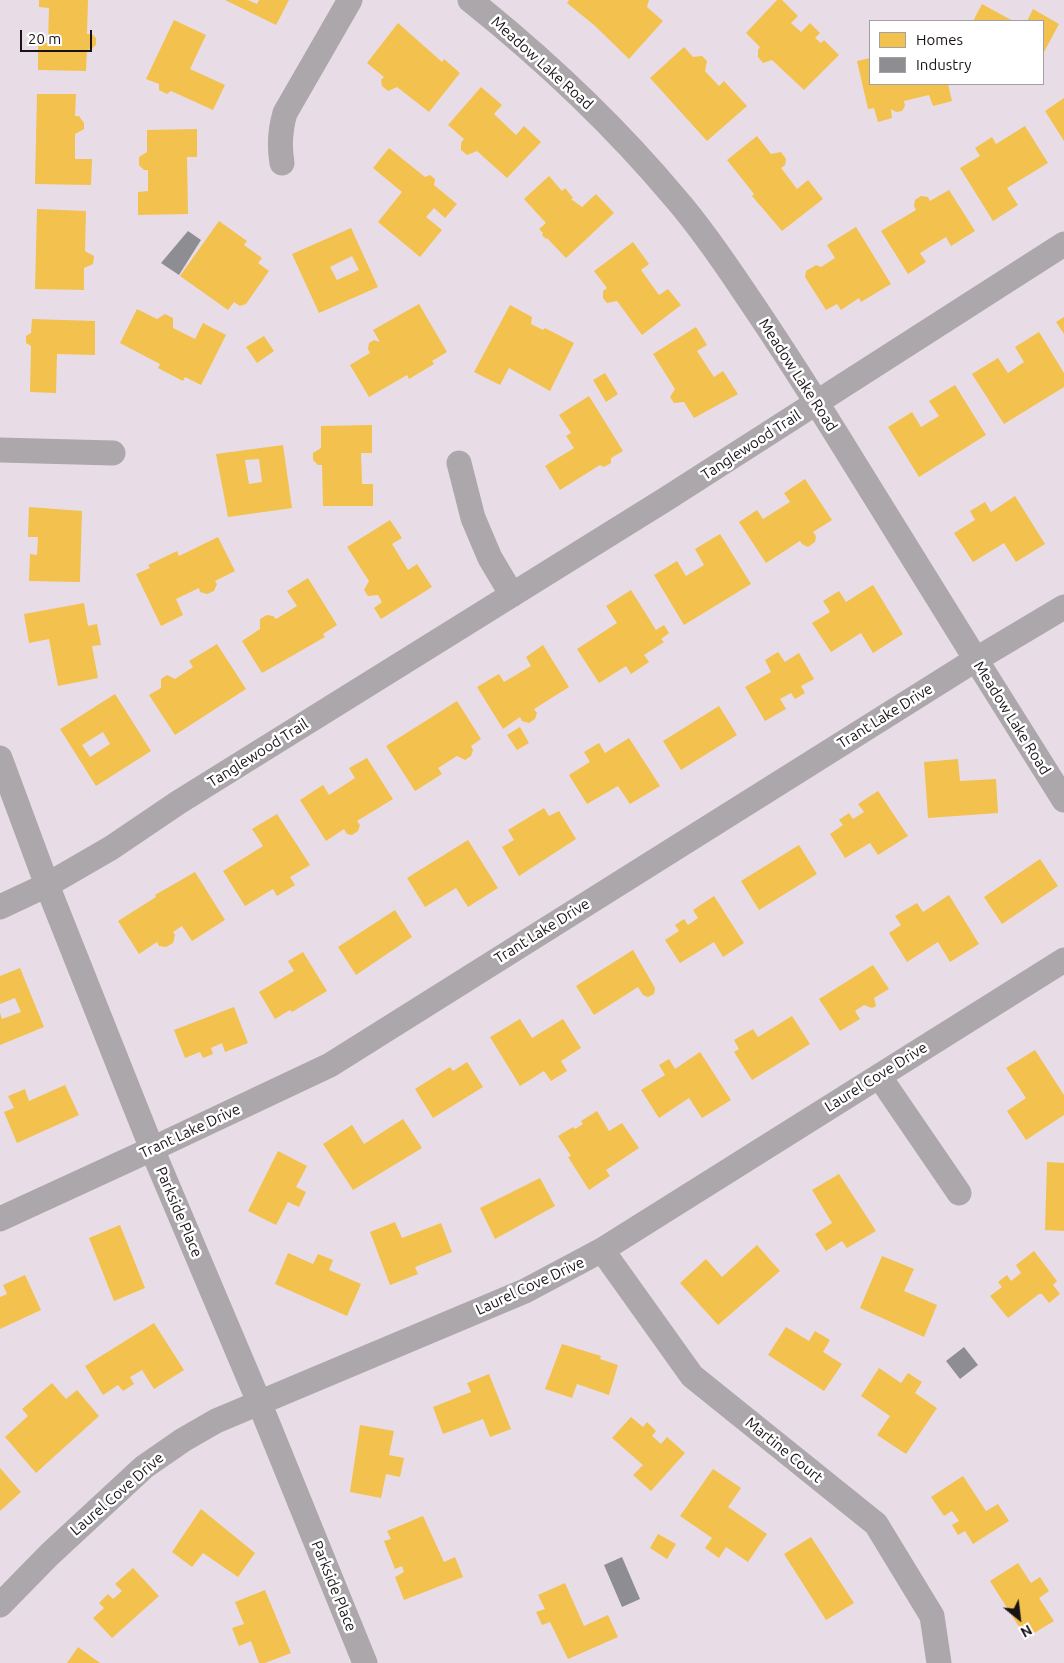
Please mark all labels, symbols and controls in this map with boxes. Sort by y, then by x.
street label: Meadow Lake Road [487,13,597,113]
scale bar [22,20,95,52]
legend [869,20,1044,85]
text: 20 m [28,30,61,47]
text: Homes [916,31,963,48]
text: Industry [916,56,971,73]
street label: Meadow Lake Road [755,315,841,435]
street label: Tanglewood Trail [698,406,804,484]
street label: Meadow Lake Road [970,658,1054,778]
street label: Trant Lake Drive [834,679,936,753]
street label: Tanglewood Trail [204,715,312,791]
street label: Trant Lake Drive [491,894,593,968]
street label: Laurel Cove Drive [821,1038,931,1116]
street label: Trant Lake Drive [137,1100,243,1162]
street label: Parkside Place [152,1164,206,1260]
street label: Laurel Cove Drive [473,1253,587,1319]
street label: Martine Court [742,1413,826,1487]
street label: Laurel Cove Drive [67,1449,167,1539]
street label: Parkside Place [308,1538,360,1634]
north arrow [994,1593,1044,1643]
text: N [1018,1622,1035,1641]

